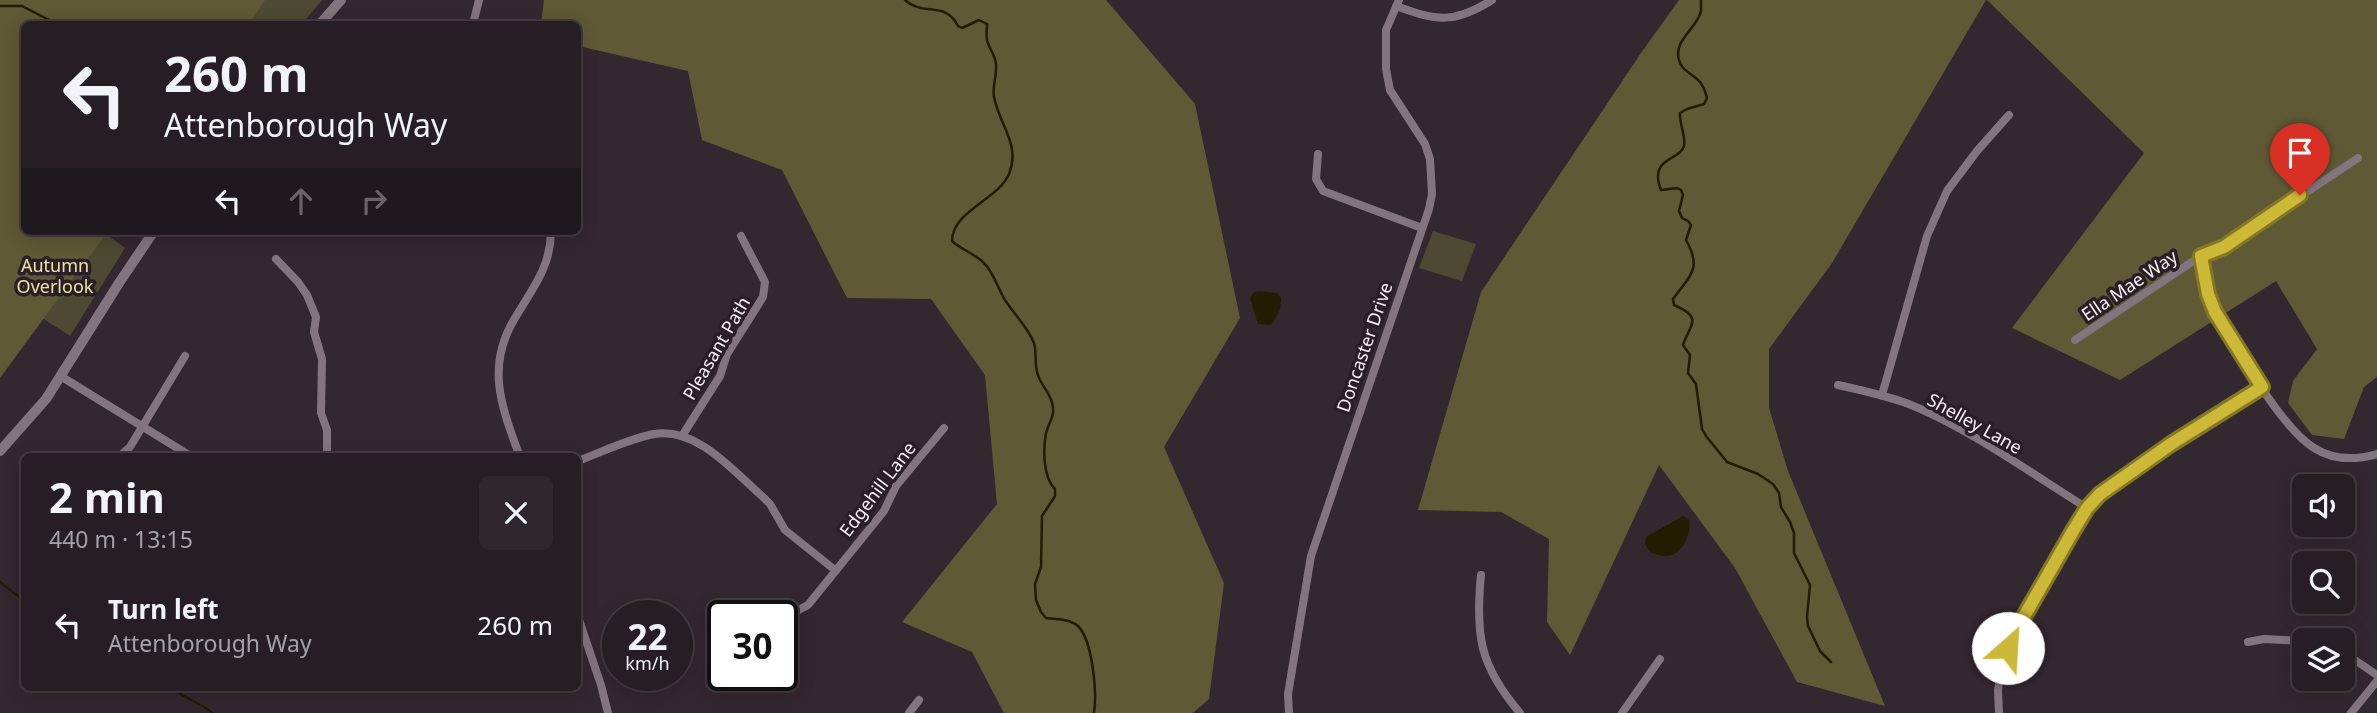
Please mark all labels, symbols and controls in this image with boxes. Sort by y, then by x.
text: 260 m [164,40,309,106]
icon: left [49,49,140,140]
text: Attenborough Way [164,103,447,146]
pin [2270,123,2330,195]
icon: arrive [2281,134,2319,172]
icon: left [209,182,247,220]
icon: ahead [282,182,320,220]
icon: right [355,182,393,220]
street label: Ella Mae Way [2076,244,2182,326]
park label: Autumn Overlook [17,253,94,298]
street label: Doncaster Drive [1331,279,1397,415]
street label: Pleasant Path [677,292,755,404]
street label: Shelley Lane [1923,387,2027,459]
street label: Edgehill Lane [833,437,921,541]
text: 2 min [49,468,165,525]
map controls [2292,474,2355,691]
button: sound [2292,474,2355,537]
button: close [479,476,553,550]
text: 440 m · 13:15 [49,523,193,555]
button: search [2292,551,2355,614]
text: Turn left [108,591,219,627]
speed limit sign: 30 [707,600,798,691]
icon: left [49,606,87,644]
text: 260 m [477,607,553,643]
position arrow [1971,611,2045,685]
text: 22 [627,613,668,660]
text: Attenborough Way [108,627,312,659]
button: layers [2292,628,2355,691]
text: km/h [625,651,670,675]

